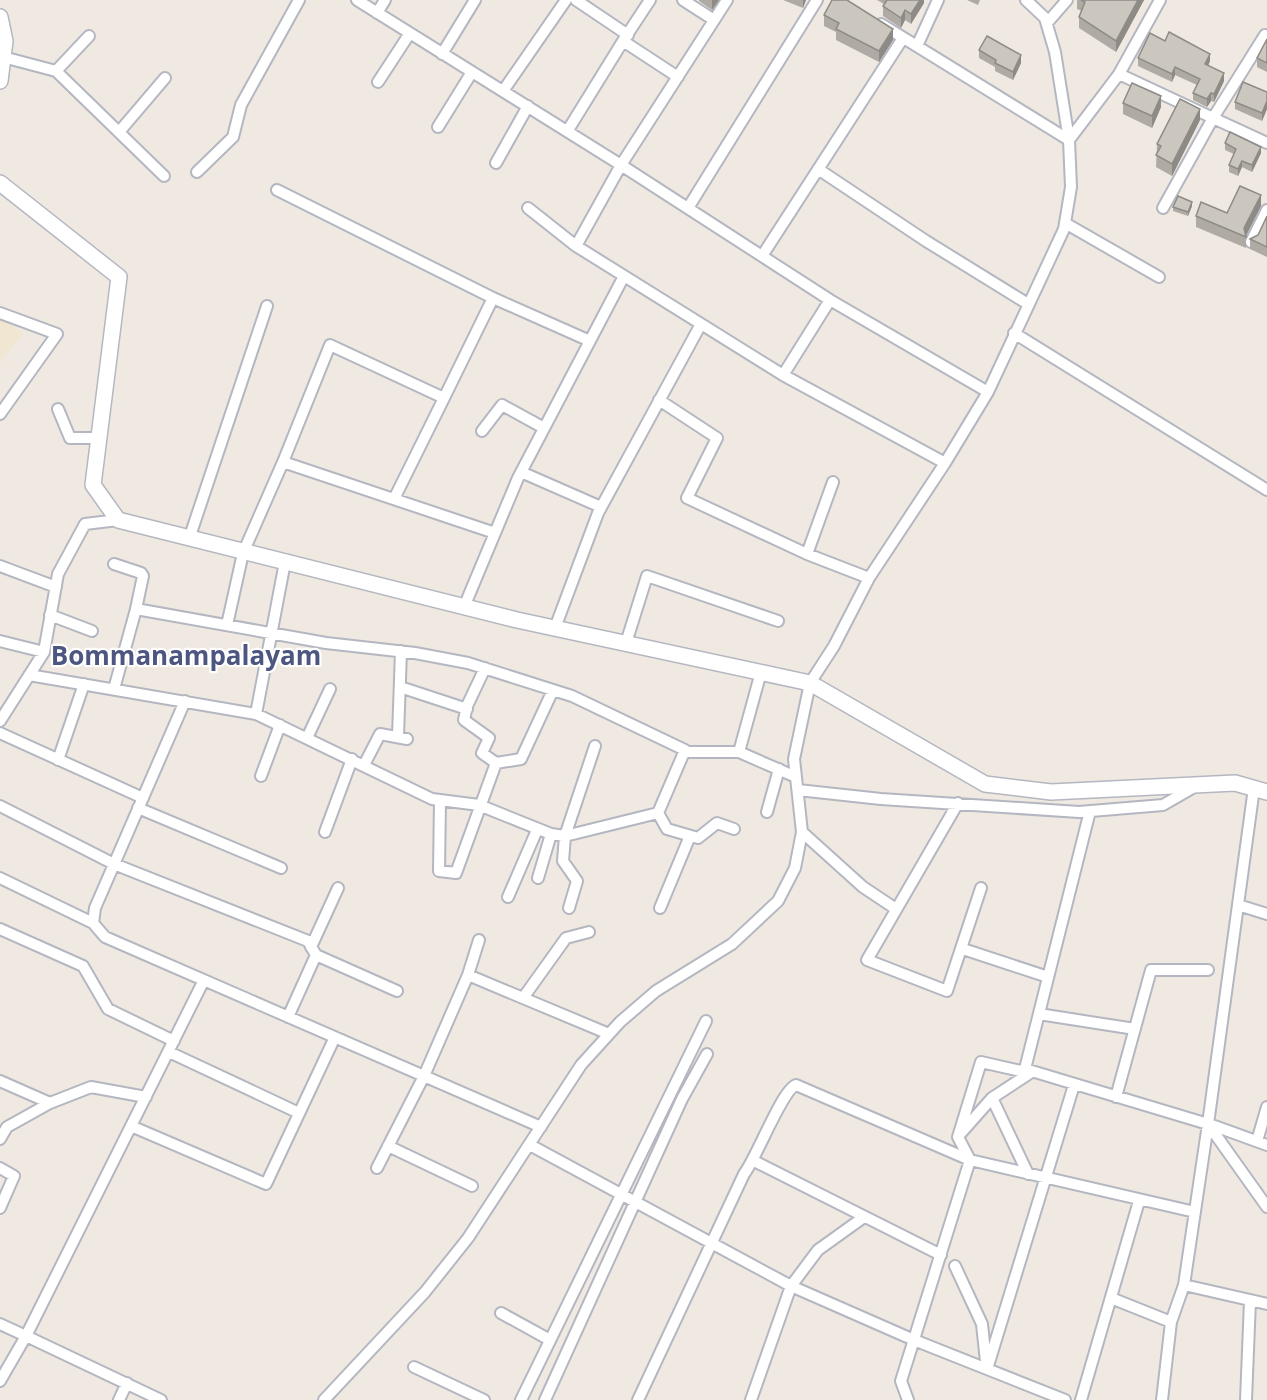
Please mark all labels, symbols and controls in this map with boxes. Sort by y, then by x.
district label: Bommanampalayam [51,637,321,673]

